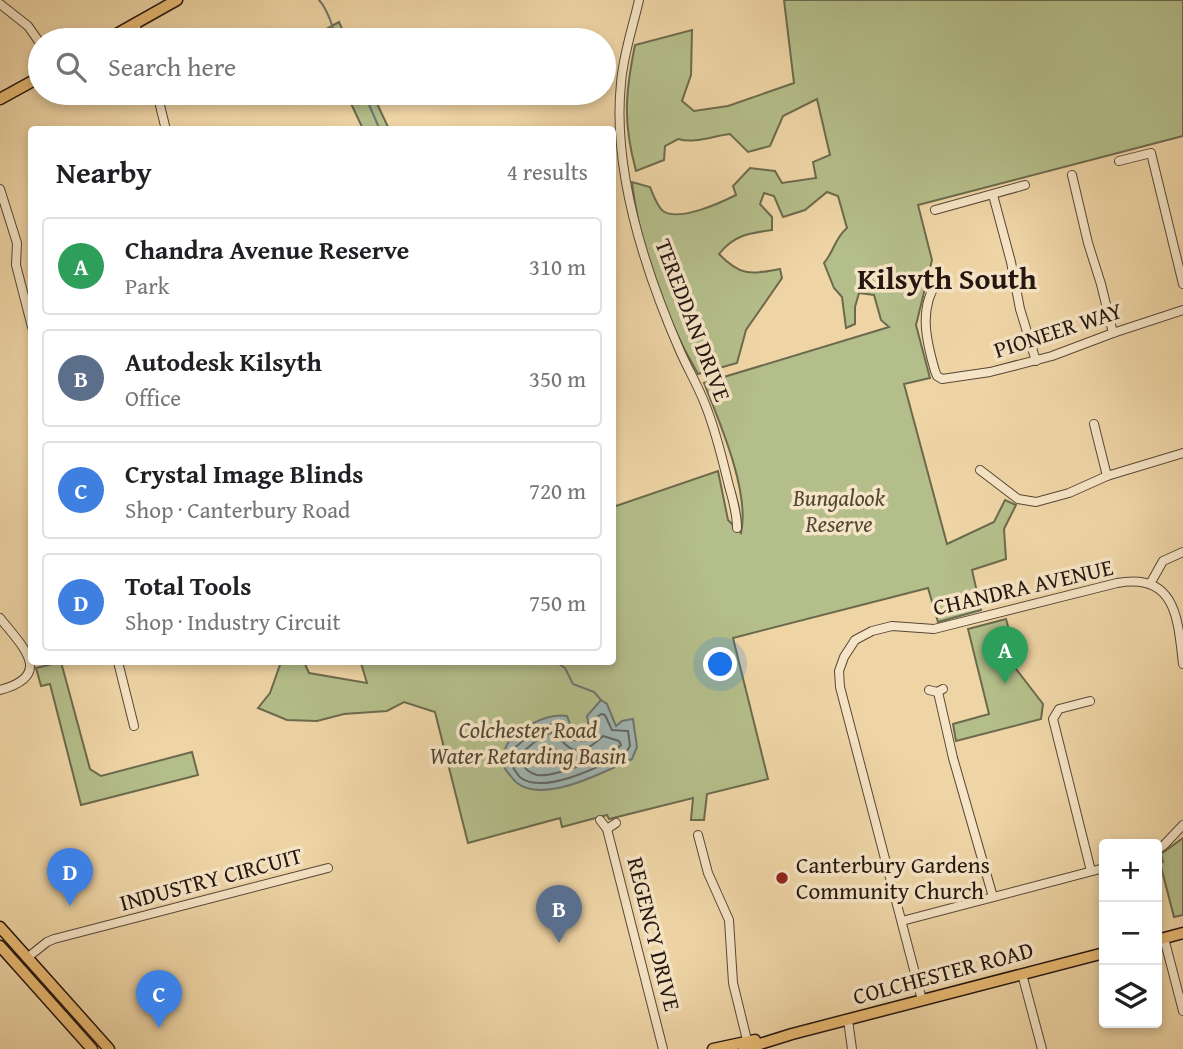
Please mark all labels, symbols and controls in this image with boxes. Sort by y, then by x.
search box [28,28,616,105]
text: Search here [108,47,236,86]
icon: search [52,48,90,86]
text: Nearby [56,150,152,194]
text: 4 results [507,155,588,188]
text: Chandra Avenue Reserve [125,230,409,269]
street label: TEREDDAN DRIVE [647,234,740,406]
text: A [74,250,88,283]
text: 310 m [529,250,586,283]
district label: Kilsyth South [857,256,1037,300]
text: Park [125,269,169,302]
street label: PIONEER WAY [989,293,1127,366]
text: Autodesk Kilsyth [125,342,322,381]
text: B [74,362,88,395]
text: 350 m [529,362,586,395]
text: Office [125,381,181,414]
text: Crystal Image Blinds [125,454,363,493]
text: C [74,474,88,507]
text: 720 m [529,474,586,507]
park label: Bungalook Reserve [792,481,885,540]
text: Shop · Canterbury Road [125,493,350,526]
street label: CHANDRA AVENUE [930,550,1116,623]
text: Total Tools [125,566,251,605]
text: D [74,586,88,619]
text: 750 m [529,586,586,619]
text: Shop · Industry Circuit [125,605,341,638]
pin: A [982,626,1028,684]
your location [703,647,737,681]
park label: Colchester Road Water Retarding Basin [430,713,627,772]
street label: INDUSTRY CIRCUIT [116,838,306,919]
map controls [1099,839,1162,1028]
button: + [1099,839,1162,902]
pin: D [47,848,93,906]
place label: Canterbury Gardens Community Church [796,848,990,907]
street label: REGENCY DRIVE [619,853,690,1014]
marker: Canterbury Gardens Community Church [774,870,790,886]
pin: B [536,885,582,943]
button: − [1099,902,1162,965]
street label: COLCHESTER ROAD [849,933,1037,1012]
button: layers [1099,965,1162,1028]
pin: C [136,970,182,1028]

